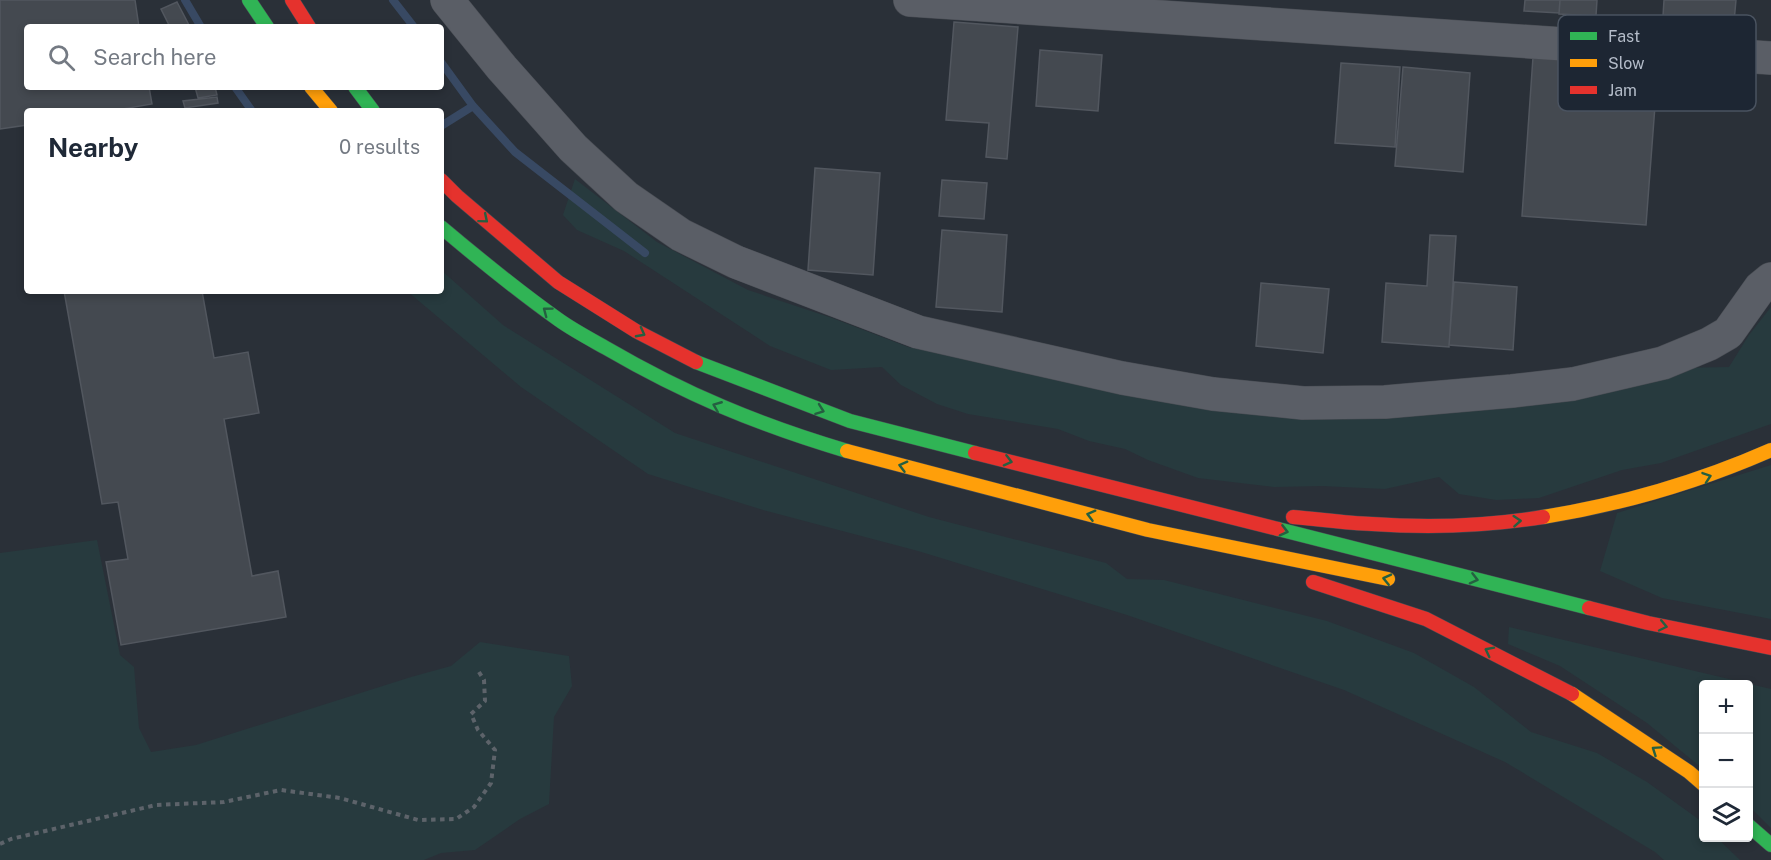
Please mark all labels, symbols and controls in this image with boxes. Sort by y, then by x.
legend [1558,15,1756,111]
search box [24,24,444,90]
text: Fast [1608,27,1640,46]
icon: search [45,41,78,74]
text: Search here [93,44,217,70]
text: Slow [1608,54,1645,73]
text: Jam [1608,81,1637,100]
text: Nearby [48,132,138,163]
text: 0 results [339,135,420,159]
one-way arrow [477,212,488,223]
one-way arrow [543,308,554,319]
one-way arrow [635,326,646,337]
one-way arrow [713,401,724,413]
one-way arrow [814,403,825,415]
one-way arrow [1003,454,1013,467]
one-way arrow [898,460,908,473]
one-way arrow [1701,471,1712,484]
one-way arrow [1087,510,1097,522]
one-way arrow [1513,515,1522,528]
one-way arrow [1279,524,1289,537]
one-way arrow [1468,571,1478,584]
one-way arrow [1382,574,1392,587]
one-way arrow [1658,618,1668,631]
one-way arrow [1485,647,1495,658]
map controls [1699,680,1753,842]
button: + [1699,680,1753,734]
button: − [1699,734,1753,788]
one-way arrow [1652,746,1663,757]
button: layers [1699,788,1753,842]

